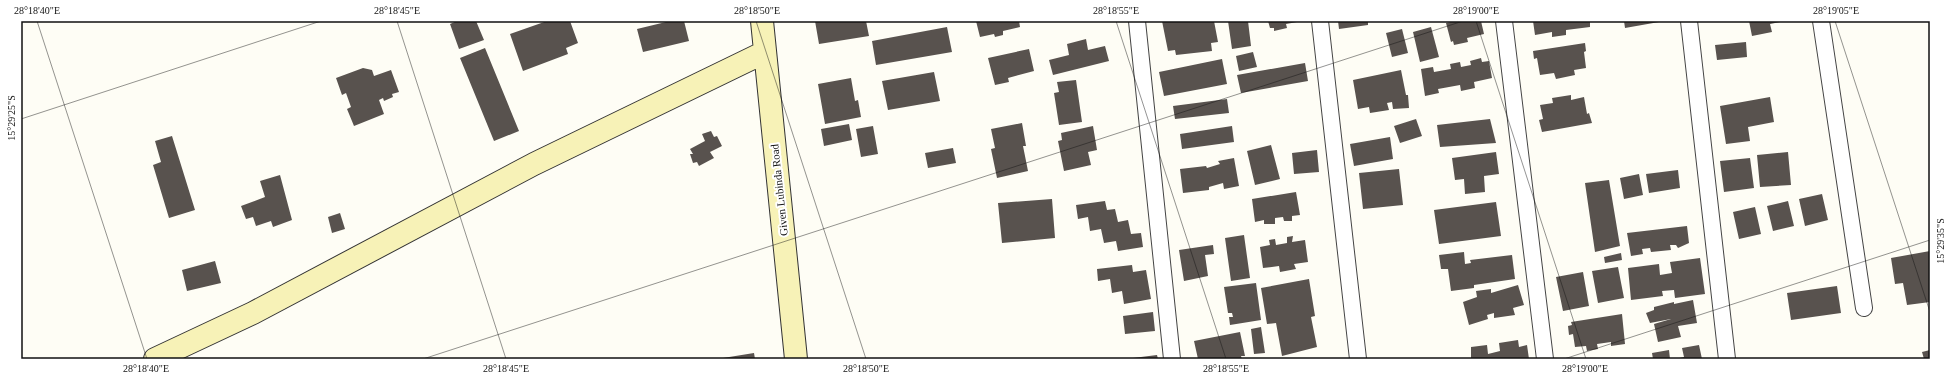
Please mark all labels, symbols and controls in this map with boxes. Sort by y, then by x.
text: 28°18'40"E [14,5,60,16]
text: 28°18'45"E [374,5,420,16]
text: 28°18'50"E [734,5,780,16]
text: 28°18'55"E [1093,5,1139,16]
text: 28°19'00"E [1453,5,1499,16]
text: 28°19'05"E [1813,5,1859,16]
text: 15°29'25"S [6,95,17,141]
street label: Given Lubinda Road [768,143,790,237]
text: 15°29'35"S [1935,218,1946,264]
text: 28°18'40"E [123,363,169,374]
text: 28°18'45"E [483,363,529,374]
text: 28°18'50"E [843,363,889,374]
text: 28°18'55"E [1203,363,1249,374]
text: 28°19'00"E [1562,363,1608,374]

